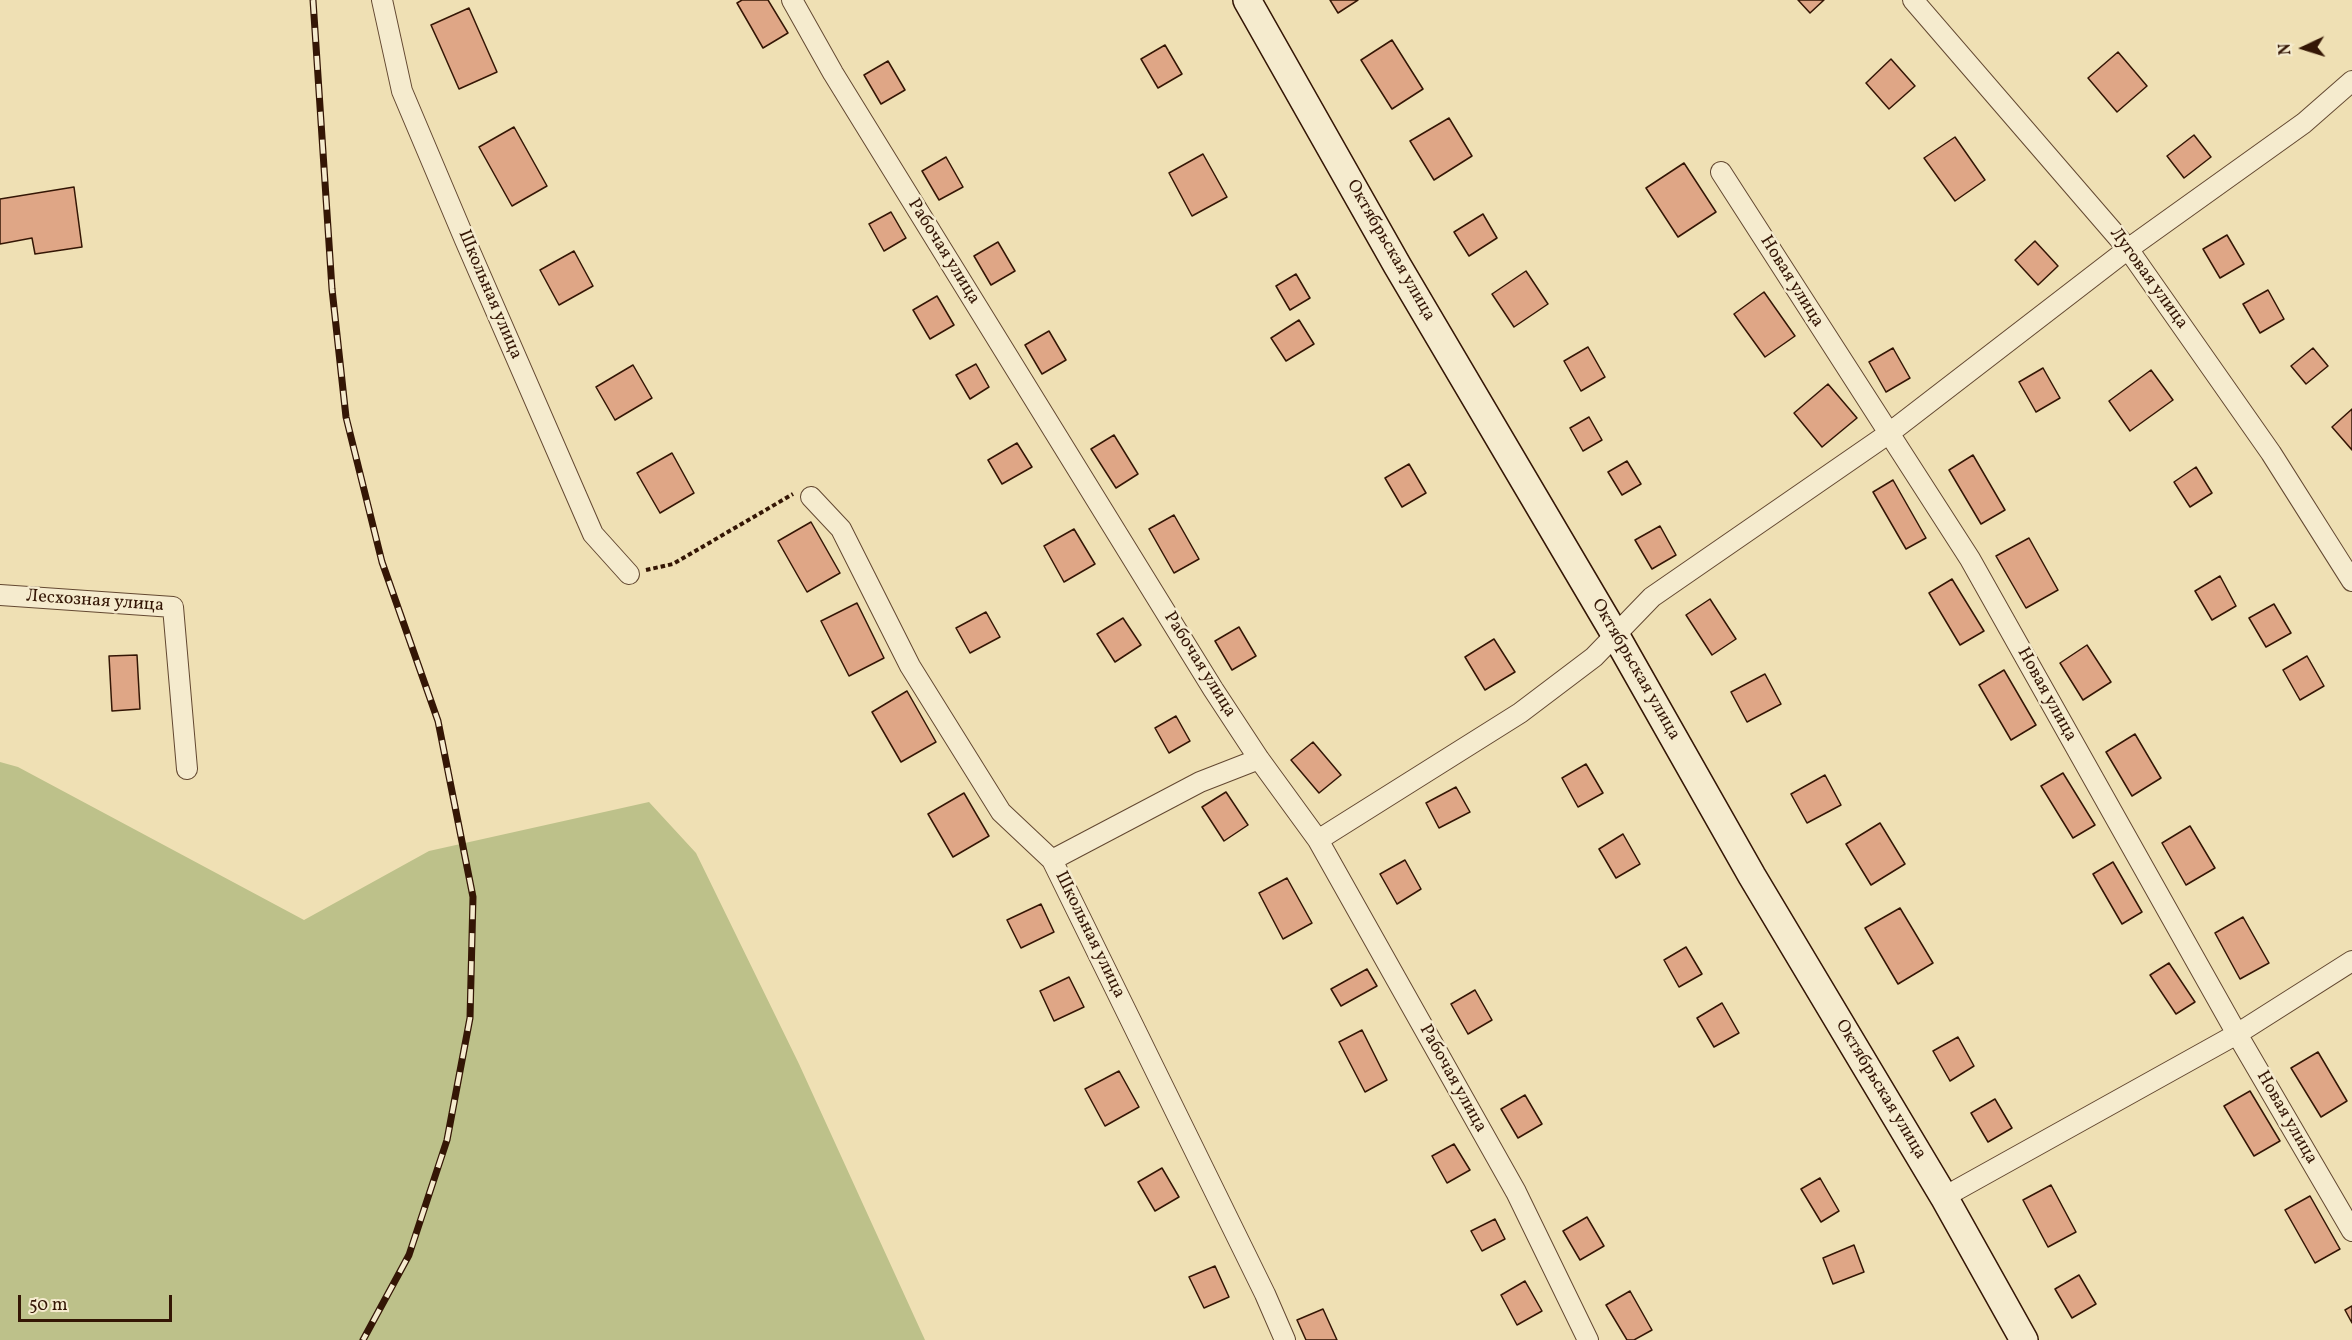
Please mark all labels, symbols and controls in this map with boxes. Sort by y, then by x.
north arrow [2274,18,2334,78]
text: N [2275,43,2297,56]
street label: Октябрьская улица [1341,177,1439,325]
street label: Рабочая улица [902,195,984,309]
street label: Луговая улица [2104,224,2192,334]
street label: Школьная улица [452,227,526,363]
street label: Новая улица [1754,232,1828,332]
street label: Лесхозная улица [25,586,165,618]
street label: Октябрьская улица [1586,596,1684,744]
street label: Рабочая улица [1158,608,1240,722]
street label: Новая улица [2011,644,2081,746]
street label: Школьная улица [1049,868,1129,1002]
street label: Октябрьская улица [1830,1016,1930,1164]
street label: Рабочая улица [1413,1021,1491,1137]
street label: Новая улица [2251,1067,2321,1169]
scale bar [21,1283,176,1321]
text: 50 m [29,1293,68,1318]

